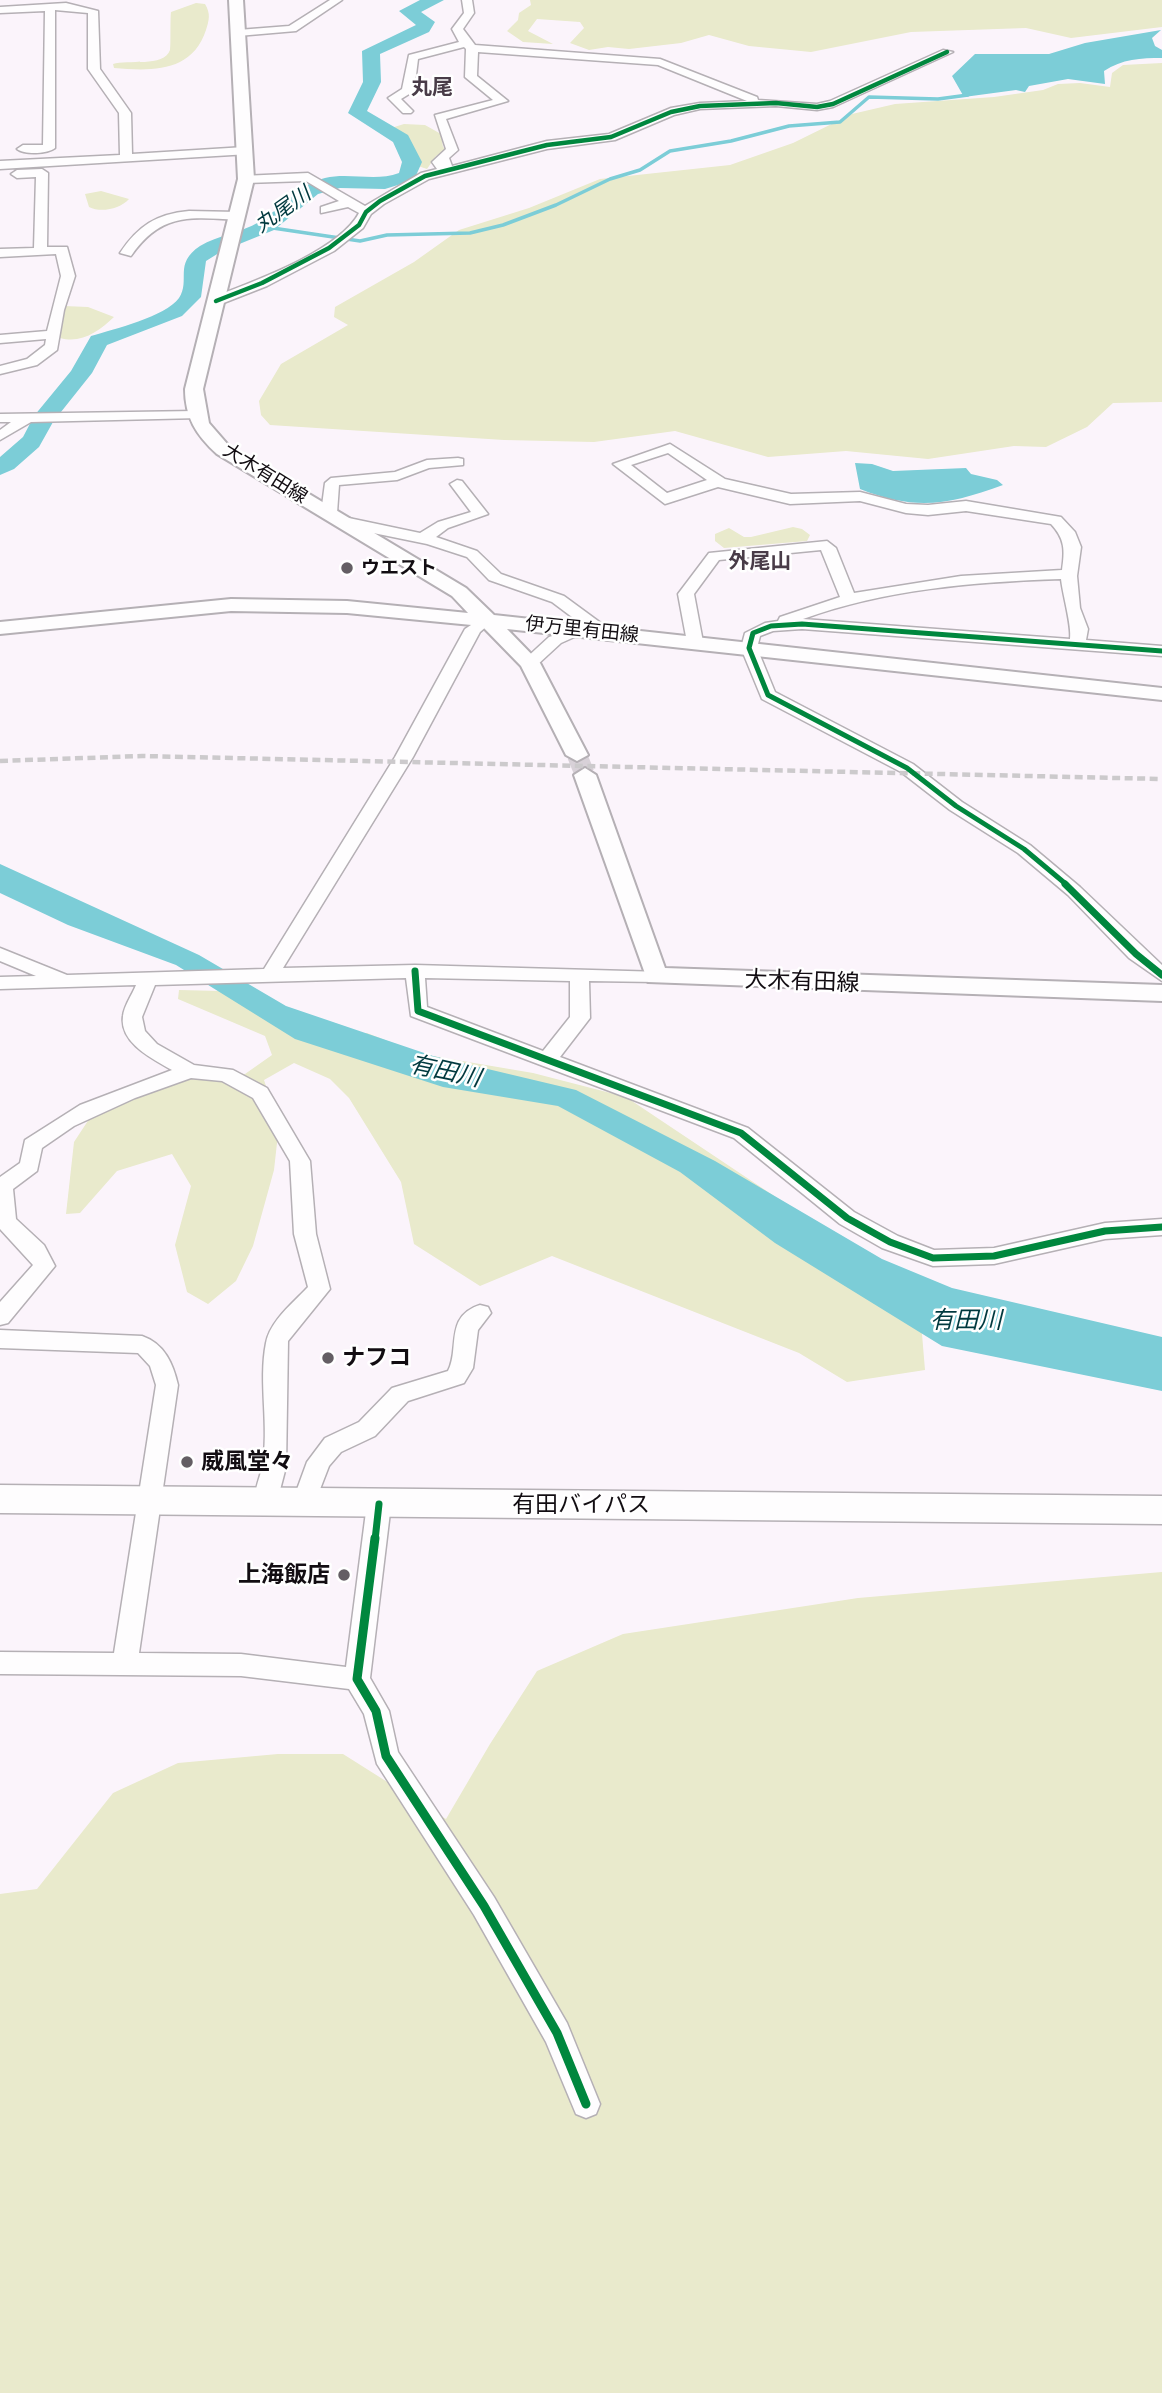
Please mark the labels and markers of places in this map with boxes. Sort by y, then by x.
place label: ウエスト [361,557,437,579]
marker: ウエスト [339,560,355,576]
place label: ナフコ [342,1344,411,1372]
marker: ナフコ [320,1350,336,1366]
place label: 威風堂々 [201,1448,293,1476]
marker: 威風堂々 [179,1454,195,1470]
place label: 上海飯店 [238,1561,330,1589]
marker: 上海飯店 [336,1567,352,1583]

